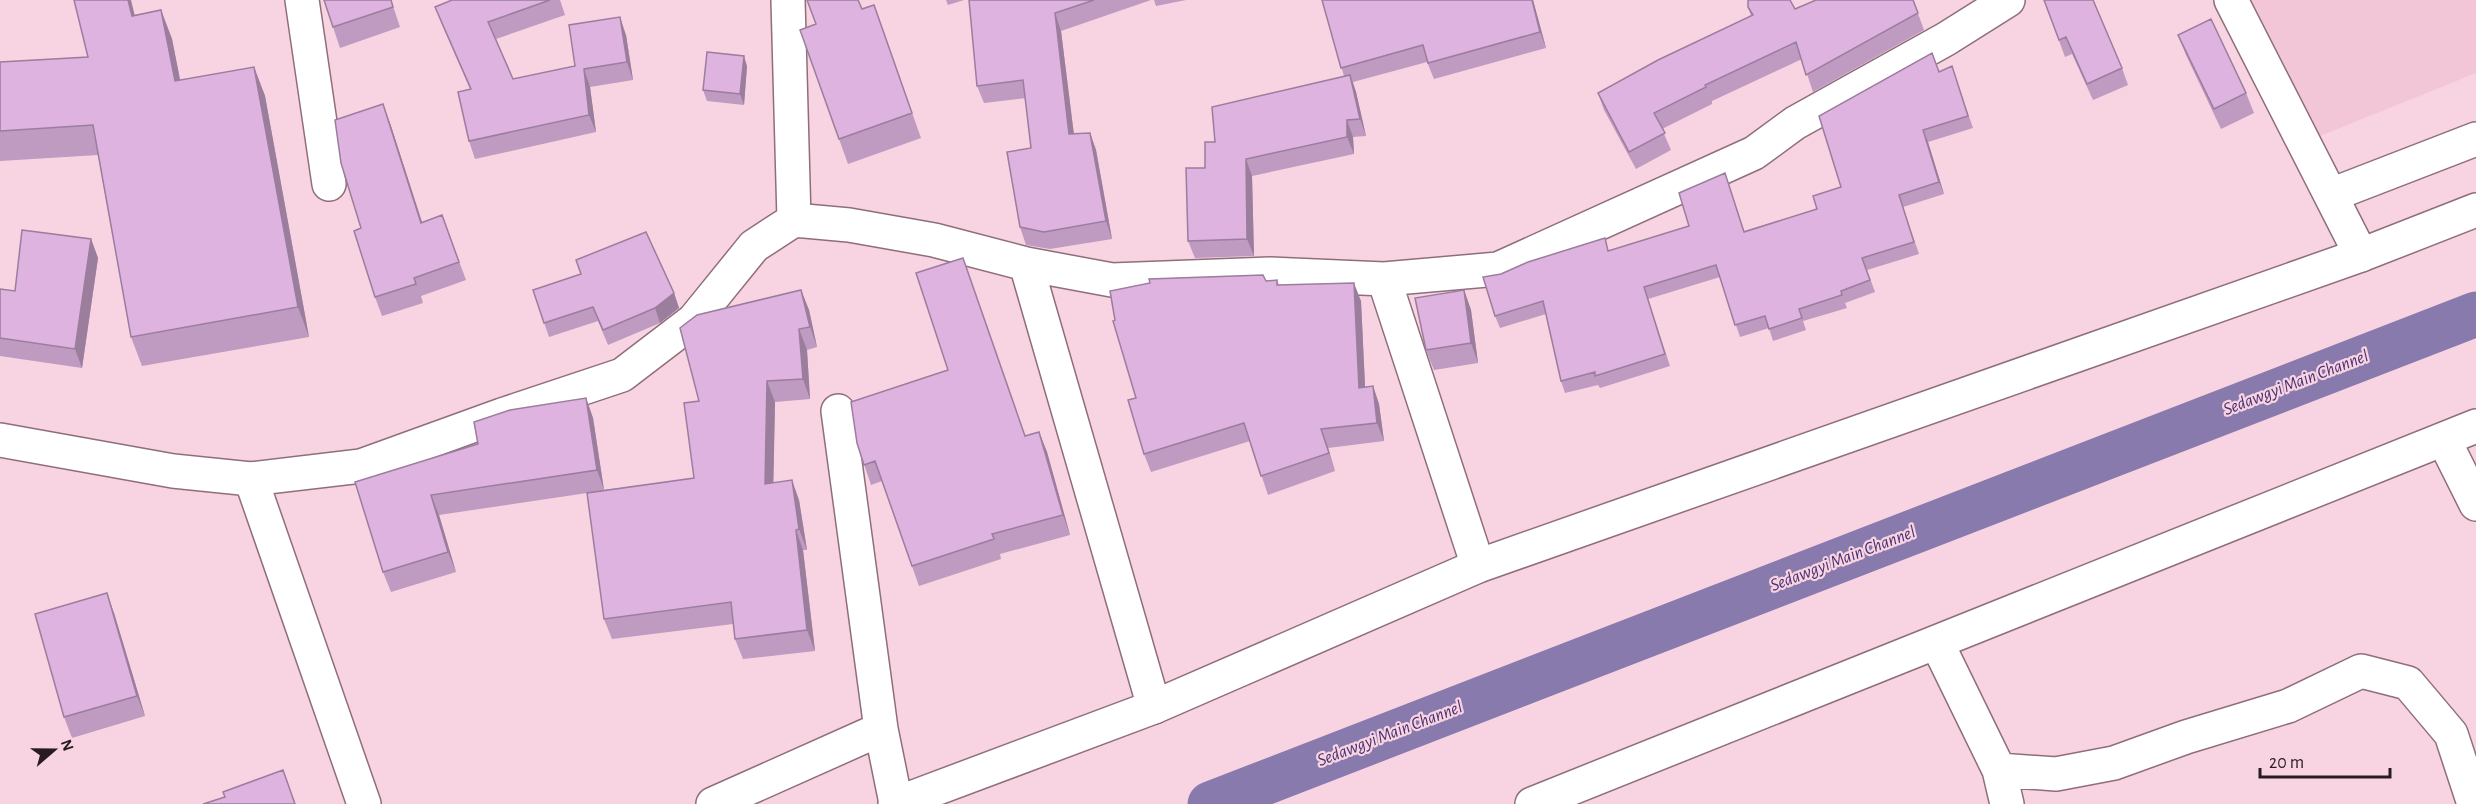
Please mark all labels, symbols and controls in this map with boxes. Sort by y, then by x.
water label: Sedawgyi Main Channel [2221,347,2371,419]
water label: Sedawgyi Main Channel [1768,523,1918,595]
water label: Sedawgyi Main Channel [1315,698,1465,770]
north arrow [24,720,84,780]
text: N [58,737,77,753]
scale bar [2260,741,2390,779]
text: 20 m [2269,754,2304,772]

